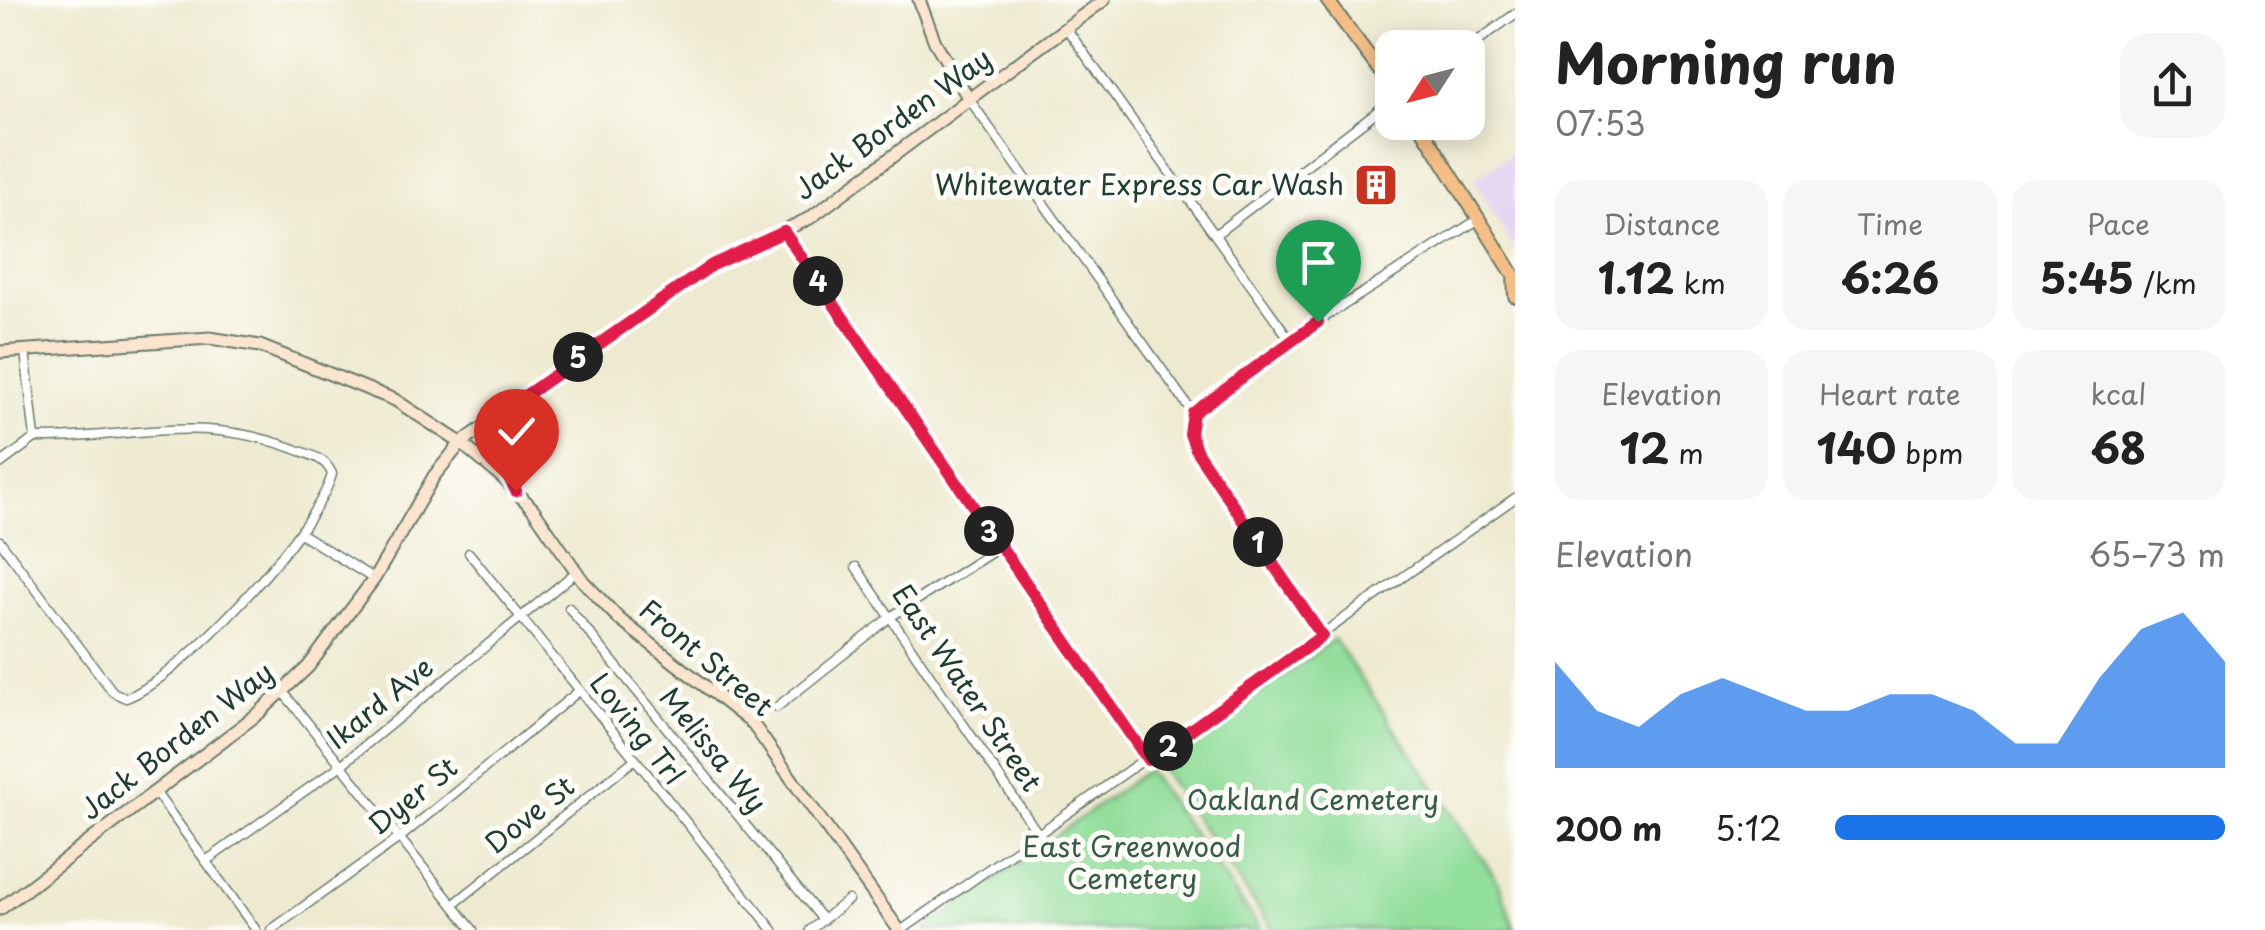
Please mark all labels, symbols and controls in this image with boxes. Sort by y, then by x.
text: Morning run [1555,20,1897,103]
north arrow [1375,30,1485,140]
map controls [1375,30,1485,140]
button: share [2120,33,2225,138]
street label: Jack Borden Way [784,36,1000,209]
text: 07:53 [1555,99,1646,147]
place label: Whitewater Express Car Wash [935,162,1344,205]
building icon: Whitewater Express Car Wash [1353,162,1399,208]
text: Distance [1603,202,1720,245]
text: Time [1857,202,1923,245]
text: Pace [2087,202,2150,245]
pin [1276,220,1361,323]
icon: arrive [1291,235,1346,290]
text: 1.12 [1598,245,1674,308]
text: 6:26 [1841,245,1939,308]
text: 5:45 [2040,245,2134,308]
pin: 4 [793,256,843,306]
text: 4 [808,259,828,302]
text: km [1674,261,1726,304]
text: /km [2134,261,2197,304]
pin: 5 [553,332,603,382]
text: 5 [569,335,587,378]
text: Elevation [1601,372,1722,415]
text: Heart rate [1819,372,1961,415]
text: kcal [2090,372,2146,415]
pin [474,389,559,492]
icon: check [489,404,544,459]
text: 12 [1620,415,1669,478]
text: 140 [1816,415,1896,478]
text: 68 [2090,415,2146,478]
text: m [1669,431,1704,474]
text: bpm [1896,431,1964,474]
pin: 3 [964,506,1014,556]
text: 3 [980,509,998,552]
pin: 1 [1233,517,1283,567]
text: 1 [1251,520,1265,563]
text: Elevation [1555,530,1693,578]
text: 65–73 m [2089,530,2225,578]
street label: East Water Street [883,575,1054,800]
street label: Front Street [630,588,783,726]
street label: Ikard Ave [316,645,442,758]
street label: Jack Borden Way [70,650,282,829]
street label: Loving Trl [580,663,696,793]
street label: Melissa Wy [650,677,778,821]
pin: 2 [1143,721,1193,771]
text: 2 [1158,724,1178,767]
street label: Dyer St [358,745,466,844]
street label: Dove St [475,764,583,863]
park label: Oakland Cemetery [1187,777,1439,820]
text: 200 m [1555,804,1662,852]
text: 5:12 [1715,804,1782,852]
park label: East Greenwood Cemetery [1023,824,1241,899]

